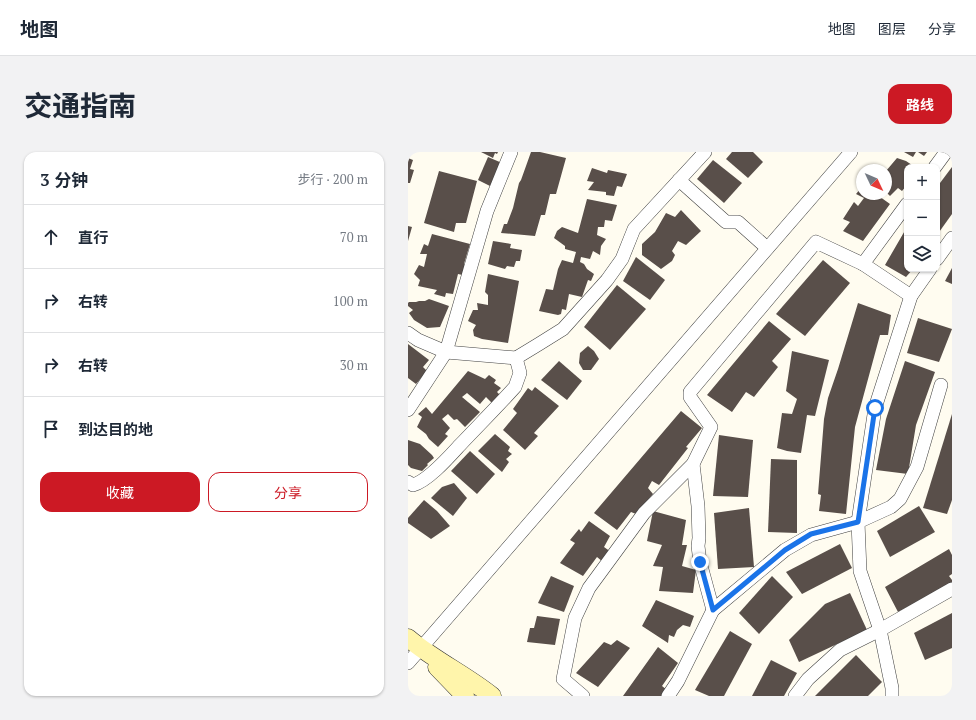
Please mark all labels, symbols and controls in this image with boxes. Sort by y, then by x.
text: 地图 [20,16,58,41]
text: 地图 [828,19,856,38]
text: 图层 [878,19,906,38]
text: 分享 [928,19,956,38]
button: 路线 [888,84,952,124]
text: 交通指南 [24,87,136,124]
north arrow [856,164,892,200]
map controls [904,164,940,272]
button: + [904,164,940,200]
text: 3 分钟 [40,168,88,191]
text: 步行 · 200 m [297,170,368,188]
button: − [904,200,940,236]
icon: ahead [40,226,62,248]
text: 直行 [78,227,108,247]
text: 70 m [340,228,368,246]
button: layers [904,236,940,272]
icon: right [40,290,62,312]
text: 右转 [78,291,108,311]
text: 100 m [333,292,368,310]
icon: right [40,354,62,376]
text: 右转 [78,355,108,375]
text: 30 m [340,356,368,374]
route start [866,399,884,417]
icon: arrive [40,418,62,440]
text: 到达目的地 [78,419,153,439]
button: 收藏 [40,472,200,512]
button: 分享 [208,472,368,512]
route end [691,553,709,571]

